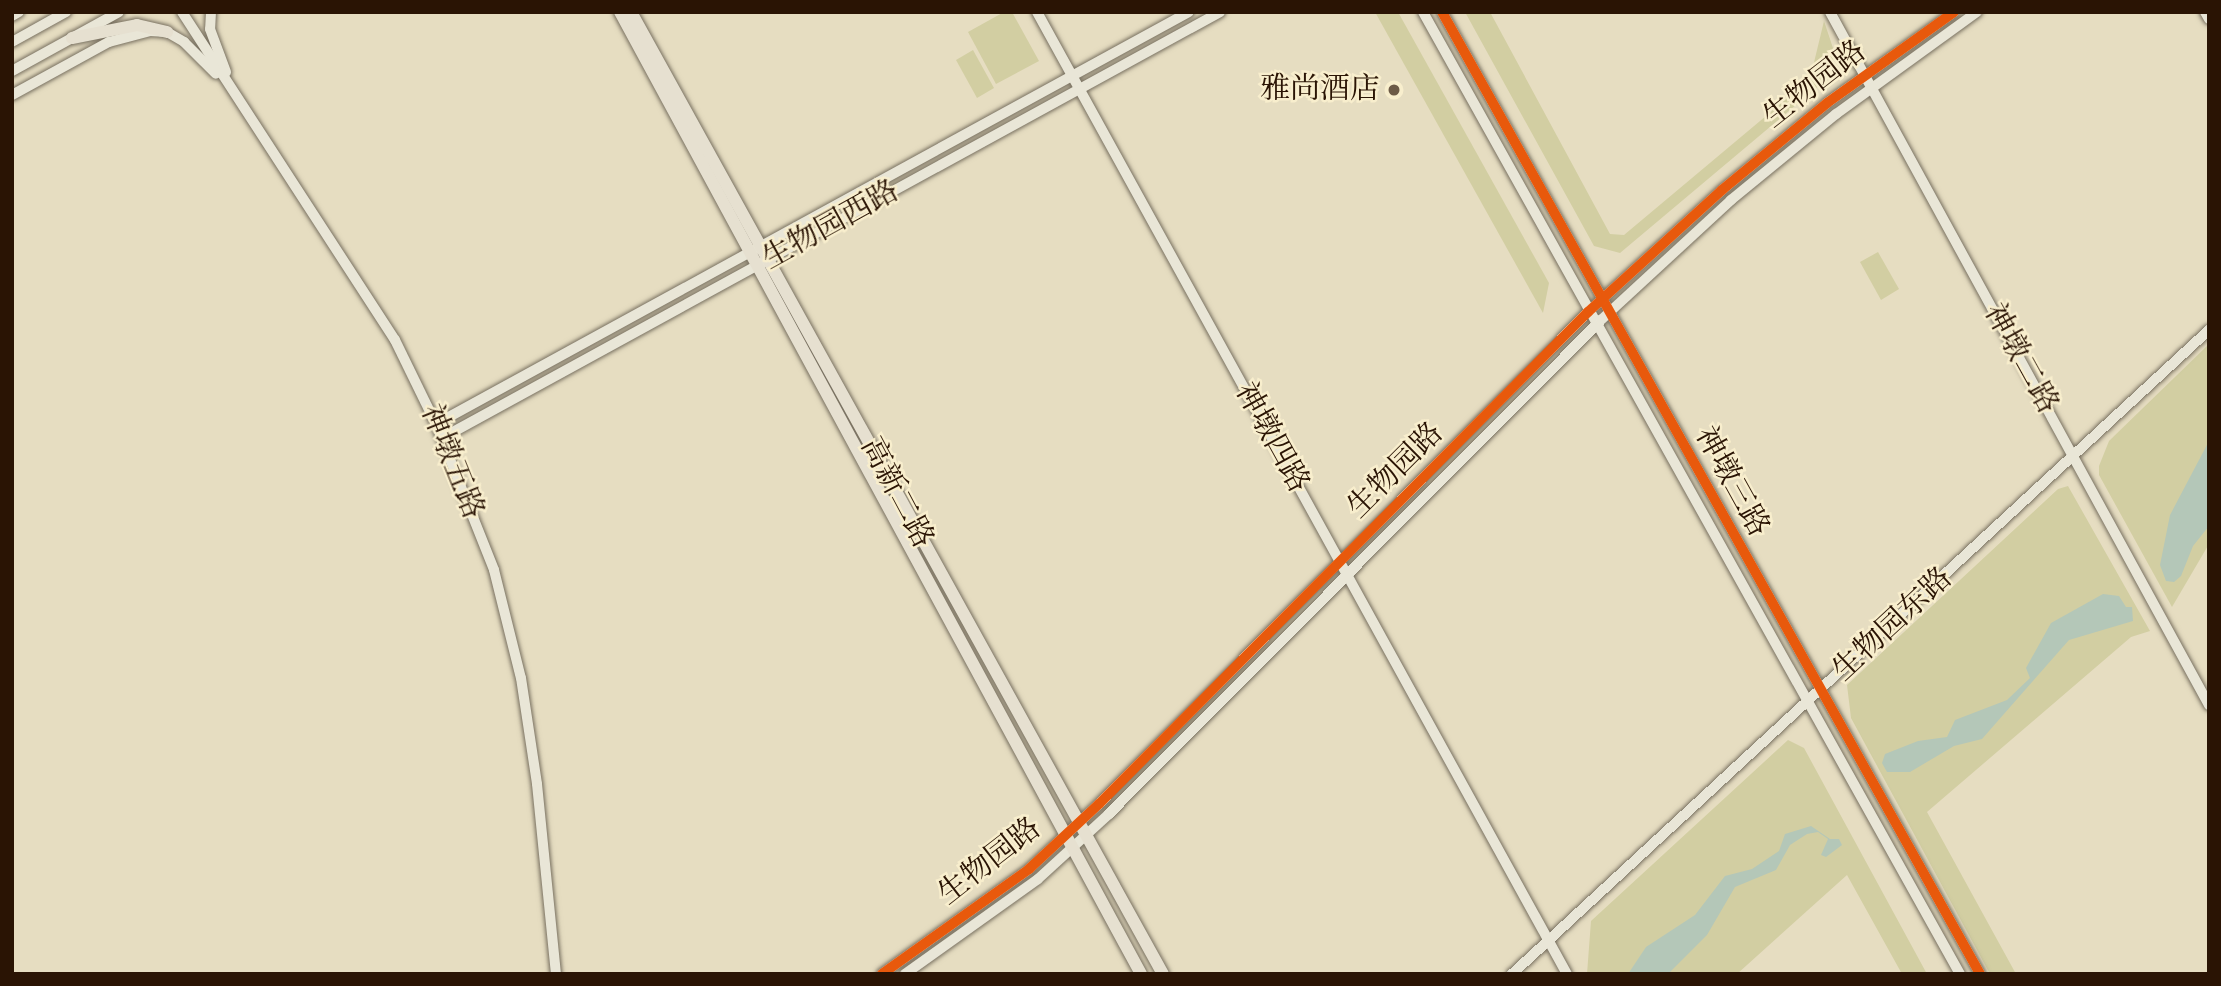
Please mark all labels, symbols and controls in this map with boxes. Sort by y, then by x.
street label: 生物园路 [1757,34,1873,136]
place label: 雅尚酒店 [1260,72,1380,108]
marker: 雅尚酒店 [1386,82,1402,98]
street label: 生物园西路 [757,174,905,278]
street label: 神墩二路 [1975,298,2065,420]
street label: 神墩四路 [1226,377,1316,499]
street label: 神墩五路 [412,400,490,524]
street label: 生物园路 [1341,416,1451,526]
street label: 神墩三路 [1686,421,1776,543]
street label: 高新二路 [852,432,940,554]
street label: 生物园东路 [1826,561,1960,689]
street label: 生物园路 [932,811,1048,913]

